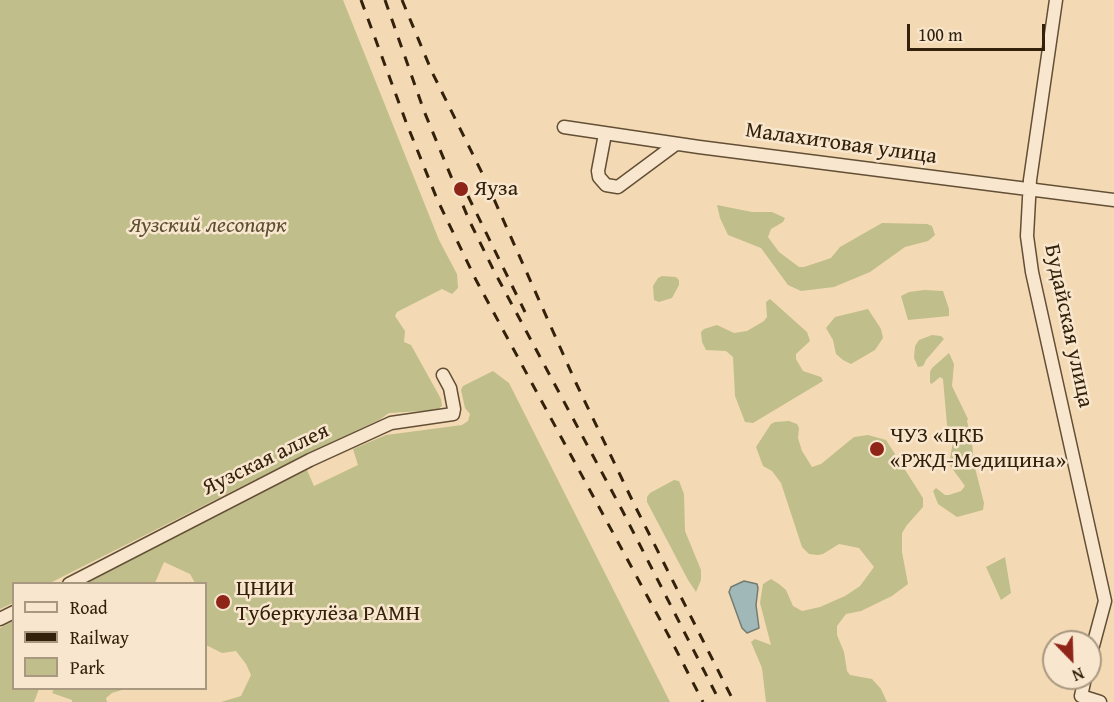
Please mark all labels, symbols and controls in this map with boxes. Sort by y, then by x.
scale bar [910,12,1048,50]
text: 100 m [918,21,963,48]
street label: Малахитовая улица [744,117,938,171]
place label: Яуза [474,176,518,202]
marker: Яуза [452,180,470,198]
park label: Яузский лесопарк [129,213,287,239]
street label: Будайская улица [1038,242,1098,410]
street label: Яузская аллея [198,418,334,502]
place label: ЧУЗ «ЦКБ «РЖД-Медицина» [890,423,1066,475]
marker: ЧУЗ «ЦКБ «РЖД-Медицина» [868,440,886,458]
place label: ЦНИИ Туберкулёза РАМН [236,576,420,628]
legend [12,582,207,690]
marker: ЦНИИ Туберкулёза РАМН [214,593,232,611]
text: Road [70,594,108,621]
text: Railway [70,624,129,651]
north arrow [1042,630,1102,690]
text: Park [70,654,105,681]
text: N [1069,662,1088,688]

